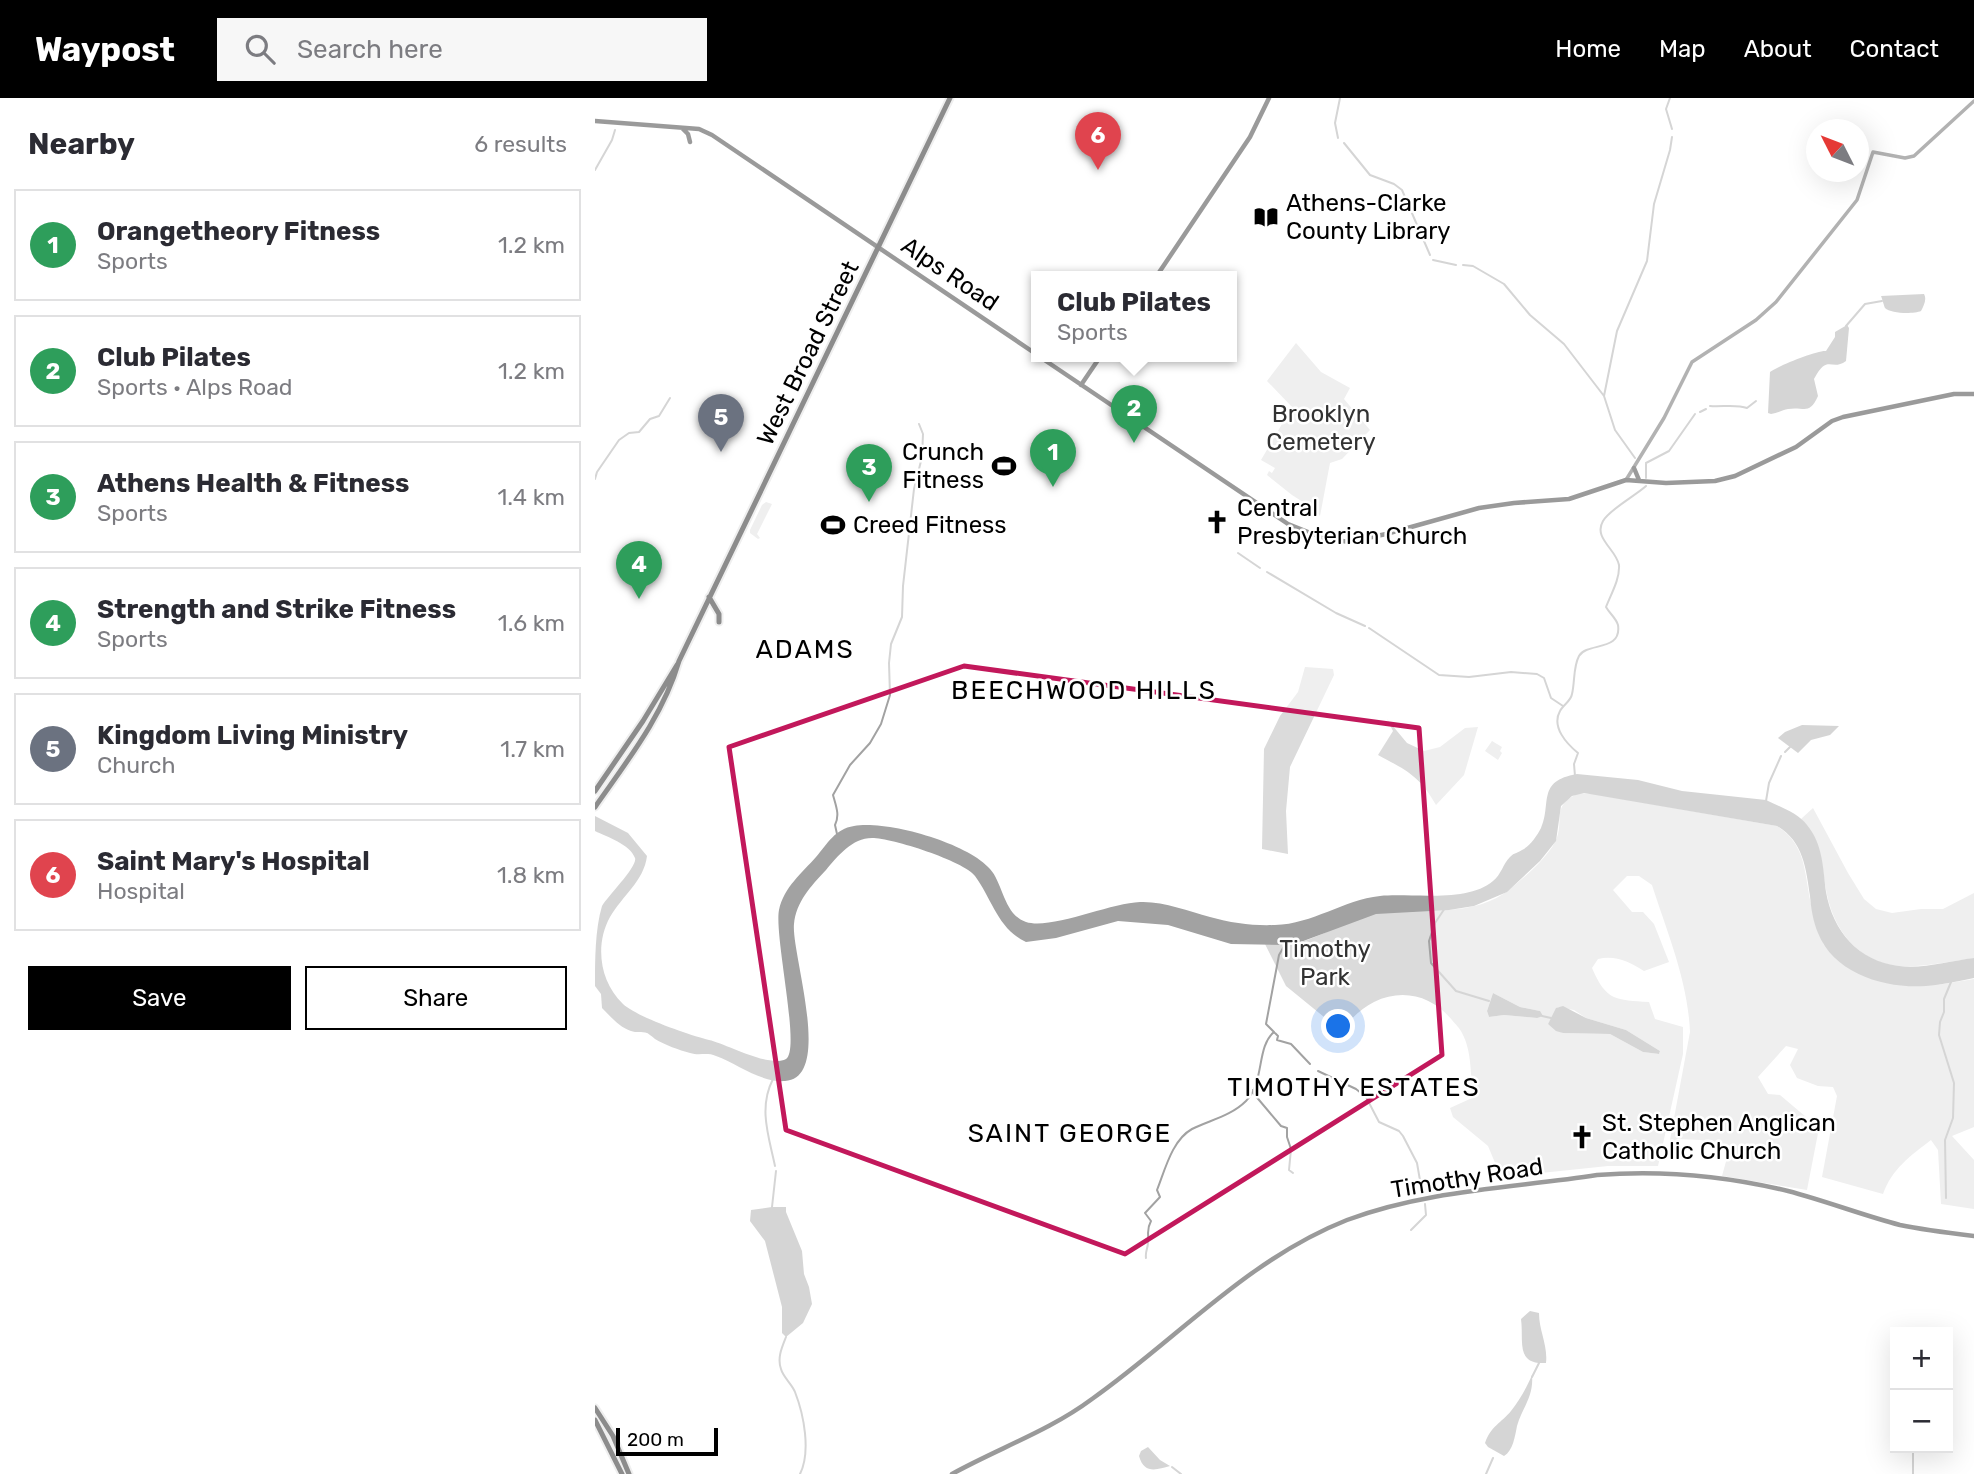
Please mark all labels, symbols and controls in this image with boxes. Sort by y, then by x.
search box [217,18,707,81]
text: Waypost [35,30,175,69]
icon: search [241,30,279,68]
text: Search here [297,34,443,65]
text: Home [1555,35,1621,63]
text: Map [1659,35,1706,63]
text: About [1744,35,1812,63]
text: Contact [1850,35,1939,63]
pin: 6 [1075,112,1121,170]
north arrow [1806,119,1869,182]
text: Nearby [28,126,135,162]
text: 6 results [474,130,567,158]
place label: Athens-Clarke County Library [1286,189,1451,245]
library icon: Athens-Clarke County Library [1252,203,1280,231]
text: Orangetheory Fitness [97,216,380,247]
text: 1 [47,231,59,259]
text: 1.2 km [498,231,565,259]
street label: Alps Road [896,231,1004,317]
text: Sports [97,247,168,275]
street label: West Broad Street [751,256,865,450]
popup [1031,271,1237,362]
text: Club Pilates [1057,287,1211,318]
text: Sports [1057,318,1128,346]
text: Club Pilates [97,342,251,373]
text: 2 [46,357,60,385]
text: 1.2 km [498,357,565,385]
text: Sports · Alps Road [97,373,293,401]
pin: 2 [1111,385,1157,443]
pin: 5 [698,394,744,452]
park label: Brooklyn Cemetery [1266,400,1376,456]
pin: 1 [1030,429,1076,487]
place label: Crunch Fitness [902,438,984,494]
pin: 3 [846,444,892,502]
sports icon: Crunch Fitness [990,452,1018,480]
text: Athens Health & Fitness [97,468,409,499]
text: 3 [45,483,61,511]
text: 1.4 km [497,483,565,511]
place label: Central Presbyterian Church [1237,494,1467,550]
text: Sports [97,499,168,527]
church icon: Central Presbyterian Church [1203,508,1231,536]
sports icon: Creed Fitness [819,511,847,539]
place label: Creed Fitness [853,511,1007,539]
pin: 4 [616,541,662,599]
text: Strength and Strike Fitness [97,594,456,625]
text: 4 [45,609,61,637]
text: 1.6 km [498,609,565,637]
text: Sports [97,625,168,653]
district label: ADAMS [755,634,855,665]
district label: BEECHWOOD HILLS [951,675,1217,706]
text: Kingdom Living Ministry [97,720,408,751]
text: 5 [46,735,60,763]
text: 1.7 km [500,735,565,763]
text: Church [97,751,175,779]
text: Saint Mary's Hospital [97,846,370,877]
text: 6 [46,861,60,889]
text: 1.8 km [497,861,565,889]
text: Hospital [97,877,185,905]
park label: Timothy Park [1279,935,1371,991]
button: Save [28,966,291,1030]
button: Share [305,966,567,1030]
your location [1321,1009,1355,1043]
district label: TIMOTHY ESTATES [1227,1072,1481,1103]
place label: St. Stephen Anglican Catholic Church [1602,1109,1836,1165]
district label: SAINT GEORGE [968,1118,1172,1149]
church icon: St. Stephen Anglican Catholic Church [1568,1123,1596,1151]
street label: Timothy Road [1389,1152,1545,1204]
map controls [1890,1327,1953,1453]
button: + [1890,1327,1953,1390]
button: − [1890,1390,1953,1453]
scale bar [616,1425,717,1457]
text: 200 m [627,1428,684,1451]

